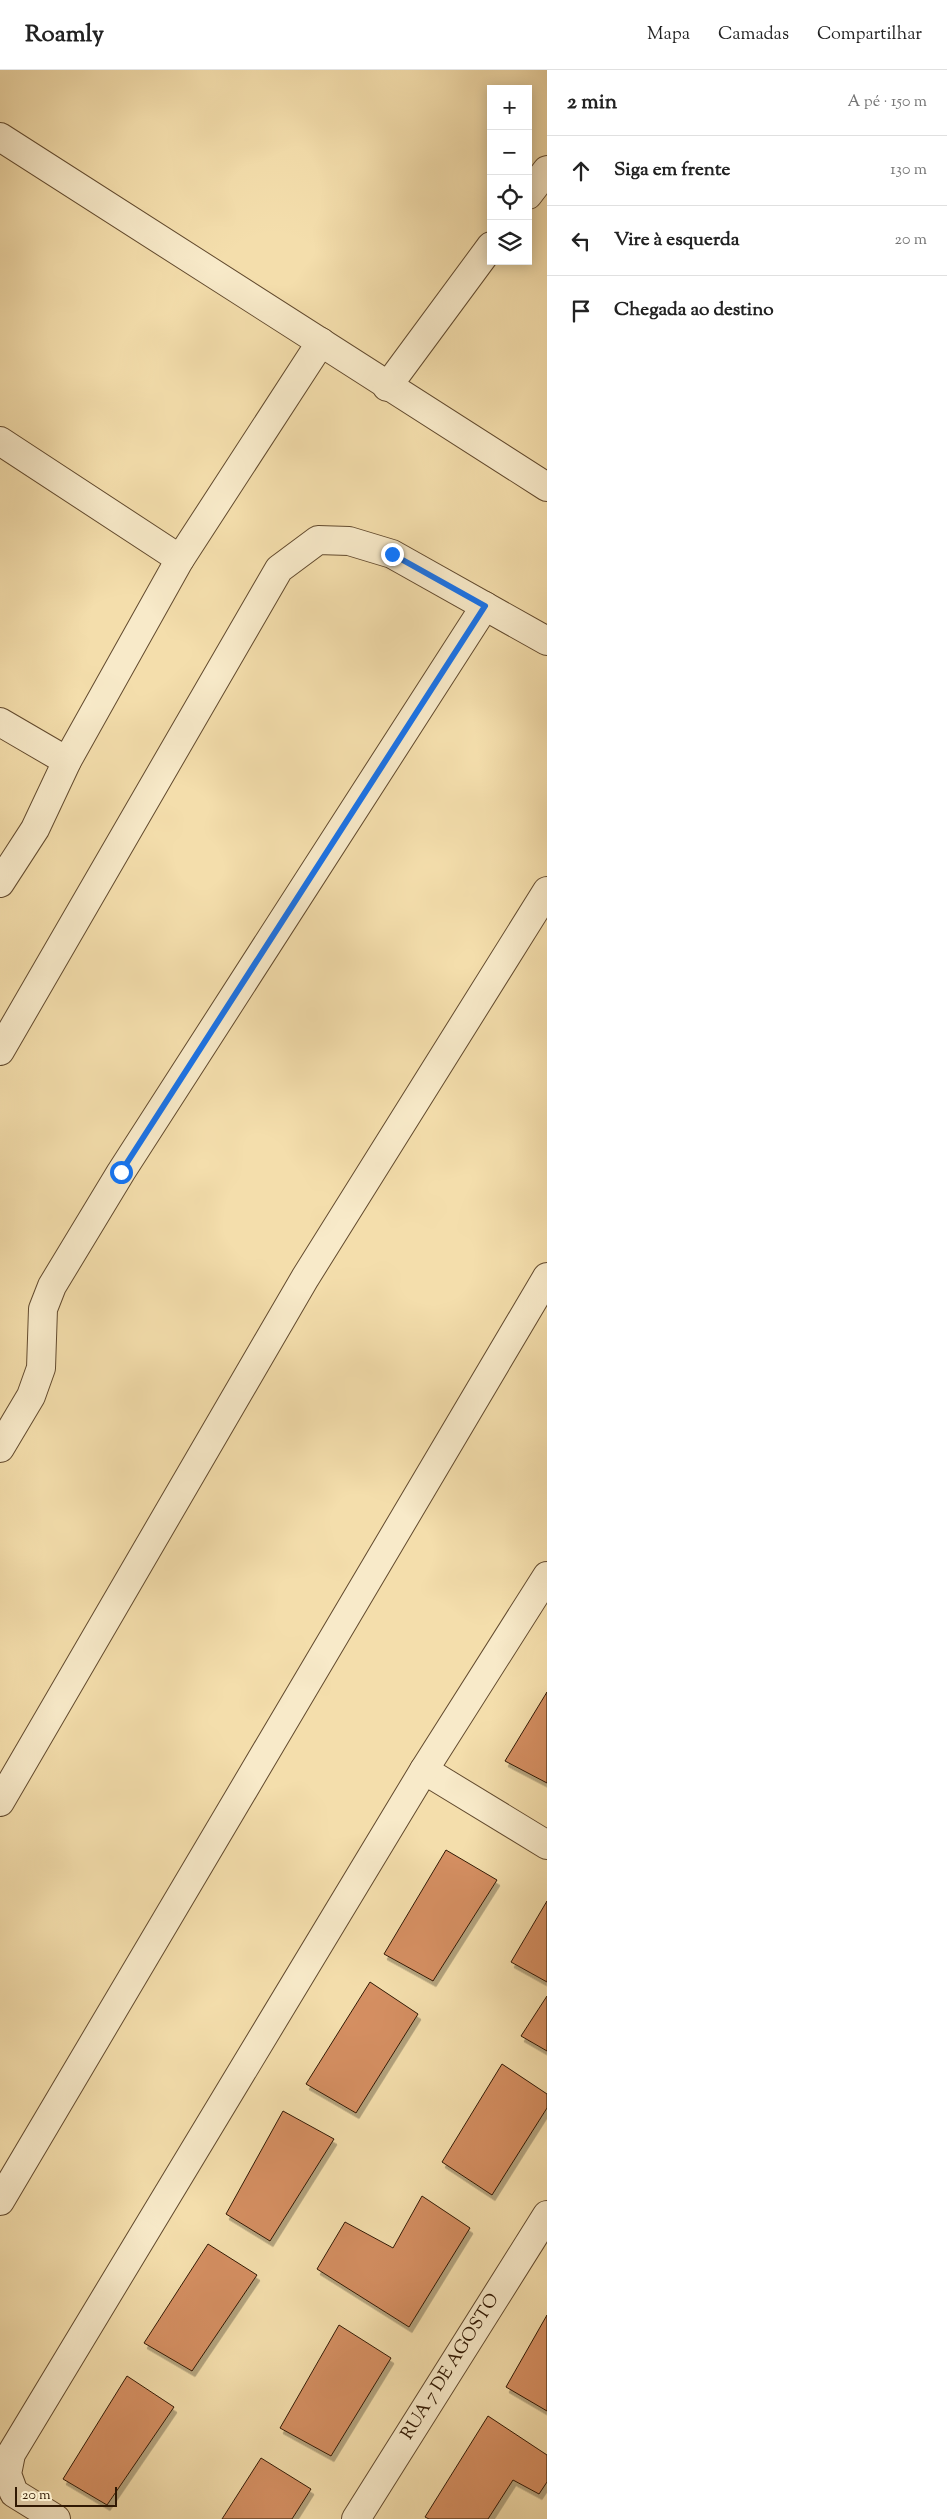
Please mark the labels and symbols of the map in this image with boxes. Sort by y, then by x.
route end [381,543,404,566]
route start [110,1161,133,1184]
street label: RUA 7 DE AGOSTO [395,2289,507,2445]
scale bar [15,2484,118,2507]

